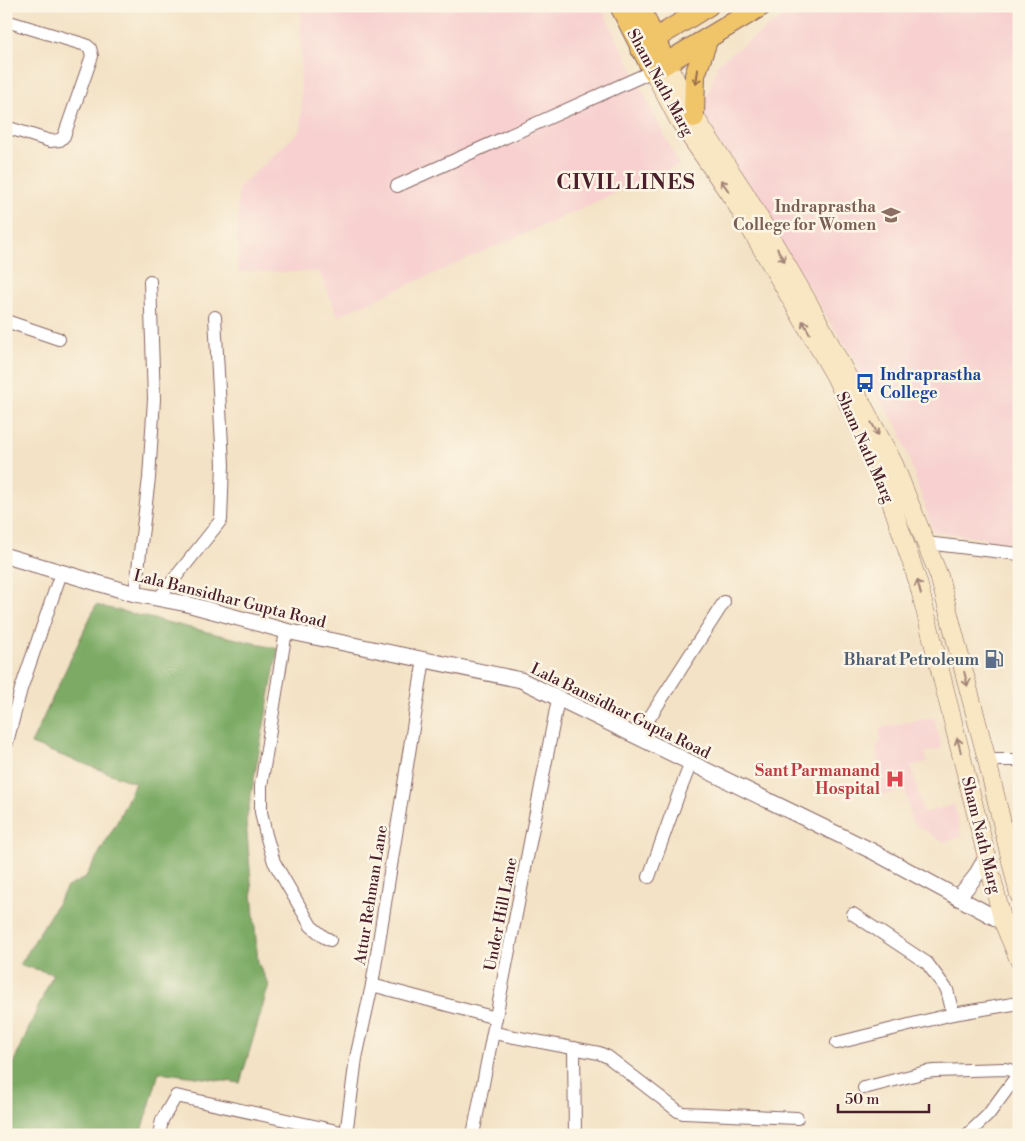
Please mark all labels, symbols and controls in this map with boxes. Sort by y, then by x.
street label: Sham Nath Marg [622,25,698,140]
one-way arrow [691,68,701,84]
district label: CIVIL LINES [556,170,696,196]
one-way arrow [720,180,730,194]
place label: Indraprastha College for Women [733,197,876,235]
school or university icon: Indraprastha College for Women [880,204,902,226]
one-way arrow [776,248,786,262]
one-way arrow [801,320,811,334]
place label: Indraprastha College [880,365,982,403]
bus stop icon: Indraprastha College [854,372,876,394]
street label: Sham Nath Marg [832,389,899,507]
one-way arrow [870,421,880,436]
street label: Lala Bansidhar Gupta Road [132,565,328,633]
one-way arrow [914,580,924,596]
fuel station icon: Bharat Petroleum [983,648,1005,670]
place label: Bharat Petroleum [843,650,979,670]
street label: Lala Bansidhar Gupta Road [527,659,714,763]
one-way arrow [961,671,971,687]
one-way arrow [954,737,963,753]
place label: Sant Parmanand Hospital [755,761,881,799]
hospital icon: Sant Parmanand Hospital [884,768,906,790]
street label: Sham Nath Marg [957,775,1005,897]
street label: Attur Rehman Lane [350,824,392,968]
street label: Under Hill Lane [480,856,522,973]
scale bar [838,1081,929,1113]
text: 50 m [845,1090,879,1109]

